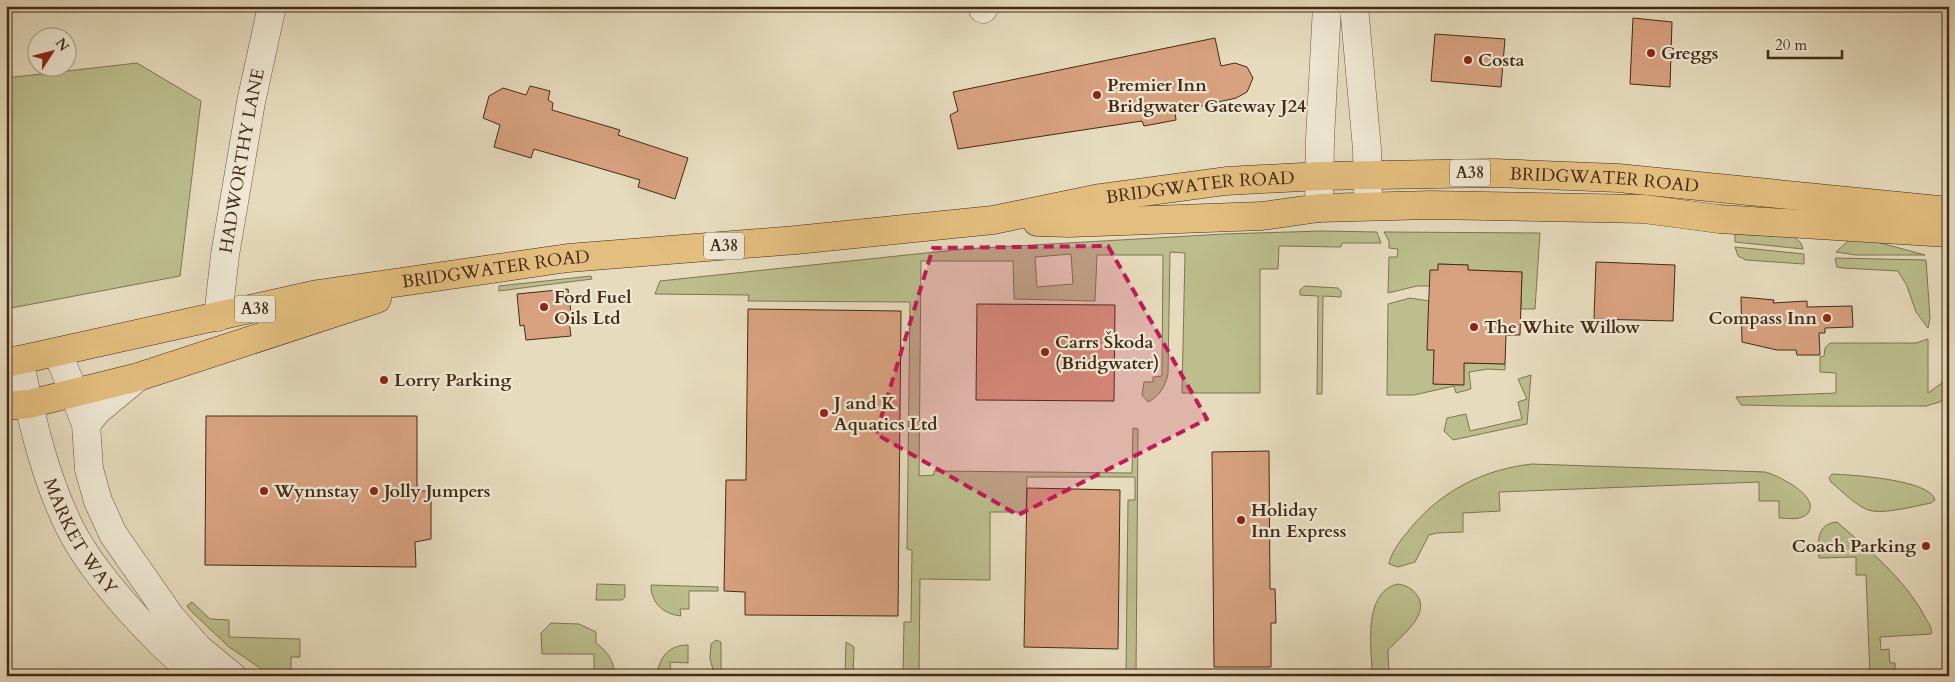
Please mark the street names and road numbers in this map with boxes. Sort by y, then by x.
street label: HADWORTHY LANE [213,66,270,255]
road number: A38 [1450,160,1490,187]
street label: BRIDGWATER ROAD [1509,161,1700,199]
street label: BRIDGWATER ROAD [1104,165,1295,210]
road number: A38 [704,232,744,260]
street label: BRIDGWATER ROAD [400,244,591,294]
road number: A38 [235,296,275,322]
street label: MARKET WAY [38,474,124,600]

